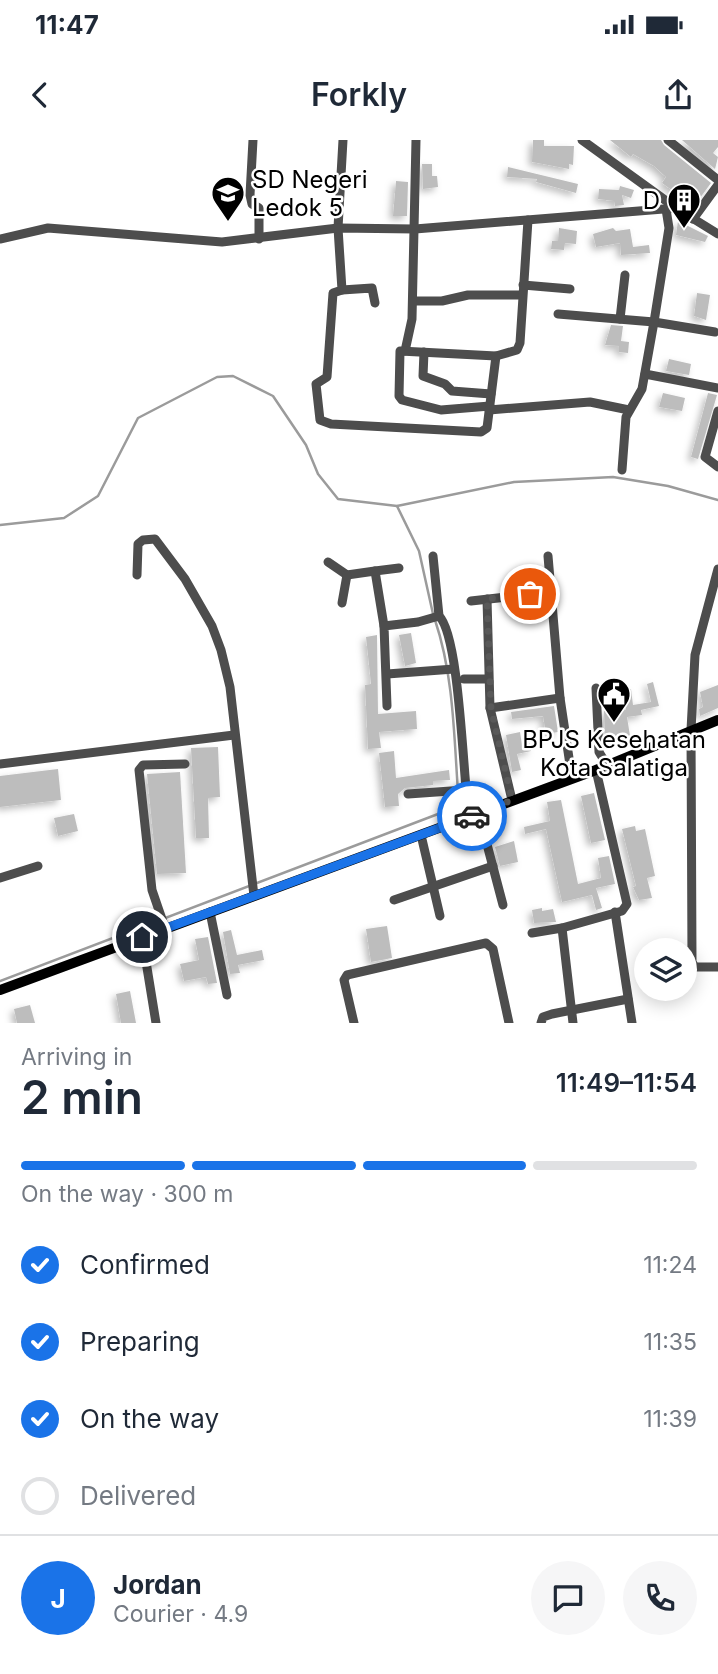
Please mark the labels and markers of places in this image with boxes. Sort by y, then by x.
place label: SD Negeri Ledok 5 [252,165,367,222]
school or university icon: SD Negeri Ledok 5 [209,174,247,223]
building icon: D [665,181,703,230]
place label: D [643,186,660,215]
pin [500,564,560,624]
public building icon: BPJS Kesehatan Kota Salatiga [595,675,633,724]
place label: BPJS Kesehatan Kota Salatiga [522,725,706,782]
pin [112,907,172,967]

